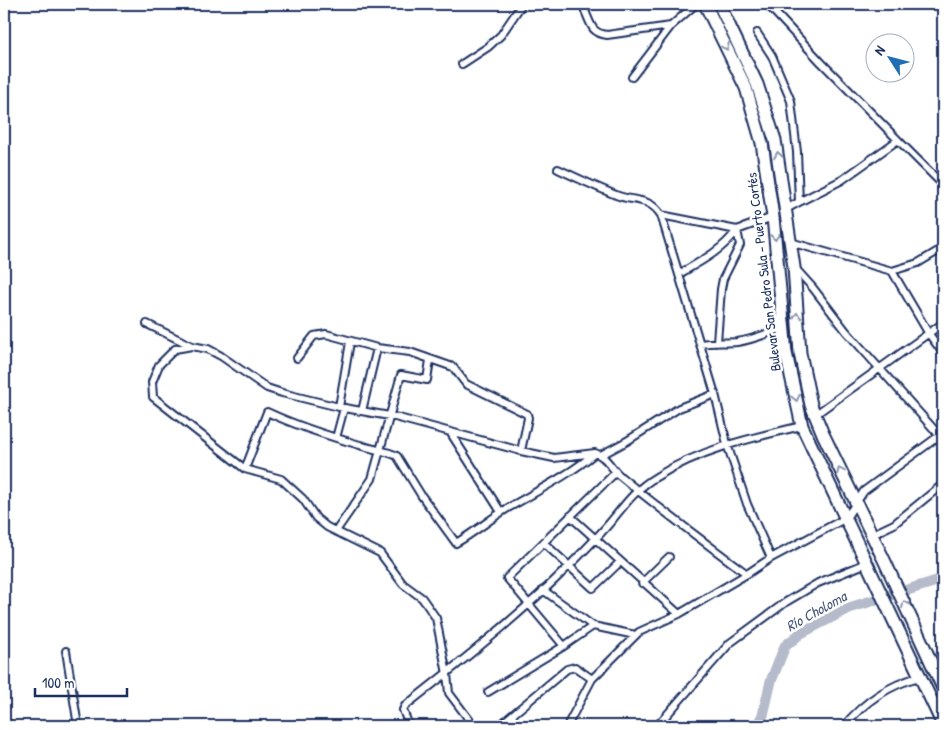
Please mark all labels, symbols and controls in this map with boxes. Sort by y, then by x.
north arrow [864,32,914,82]
text: N [869,41,889,59]
one-way arrow [720,42,730,51]
one-way arrow [773,150,783,159]
street label: Bulevar San Pedro Sula - Puerto Cortés [741,172,785,372]
one-way arrow [769,233,780,241]
one-way arrow [792,312,803,320]
one-way arrow [790,394,801,402]
one-way arrow [836,467,846,476]
water label: Río Choloma [782,585,852,636]
one-way arrow [901,600,911,609]
scale bar [35,665,128,697]
text: 100 m [42,672,75,693]

